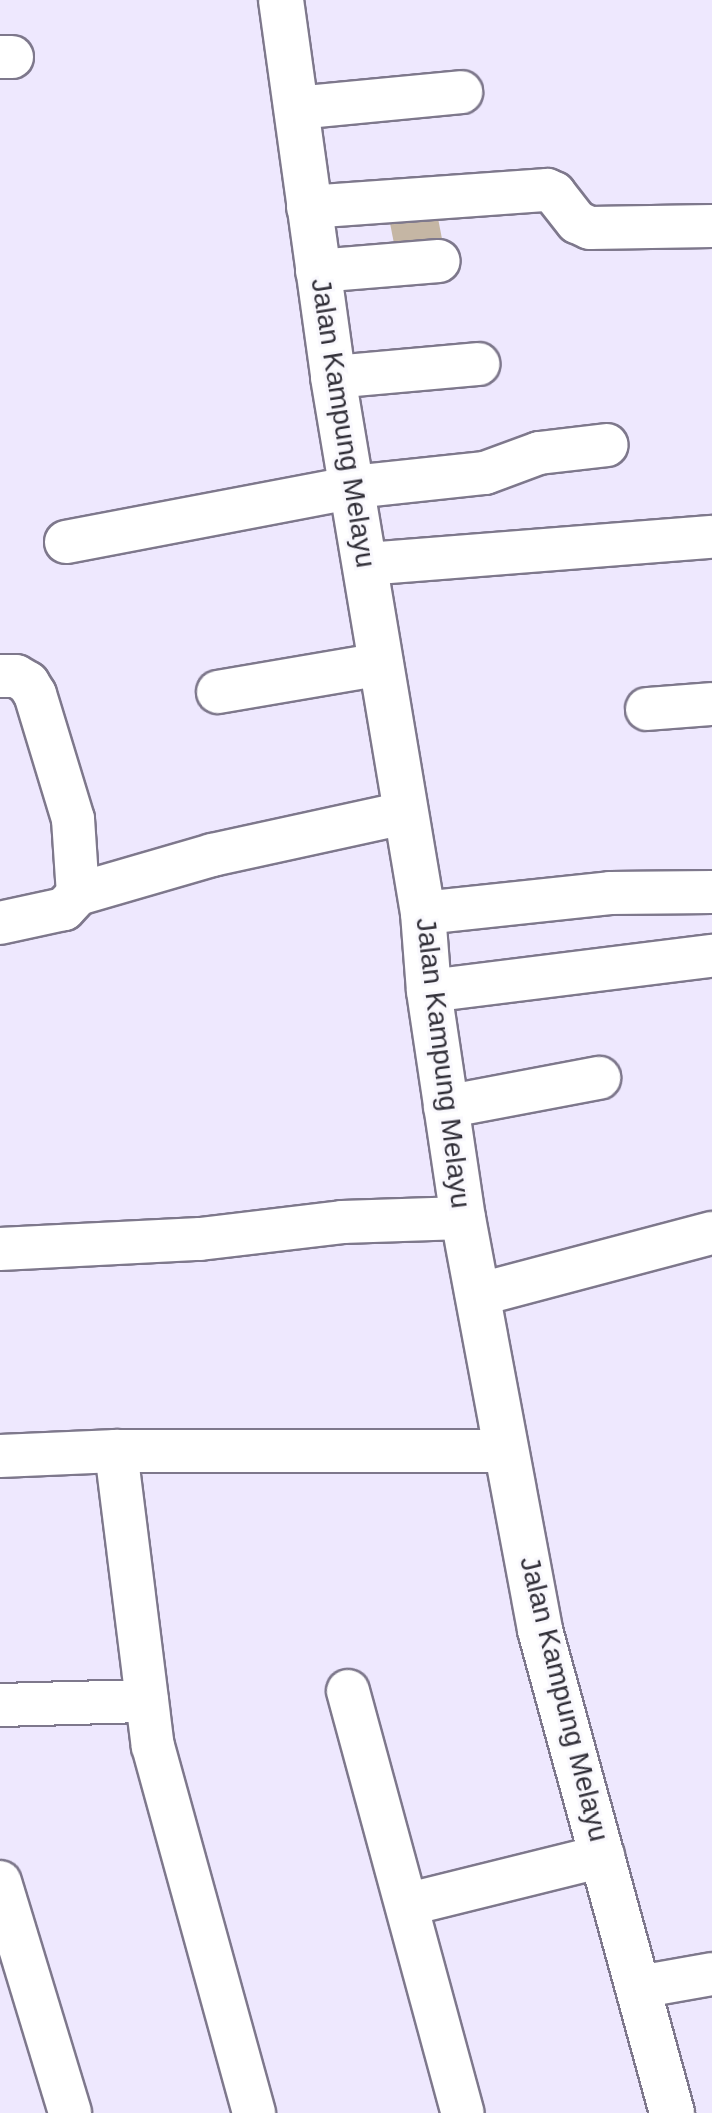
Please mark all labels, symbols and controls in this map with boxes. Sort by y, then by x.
street label: Jalan Kampung Melayu [304,276,382,570]
street label: Jalan Kampung Melayu [408,916,478,1210]
street label: Jalan Kampung Melayu [512,1553,616,1845]

